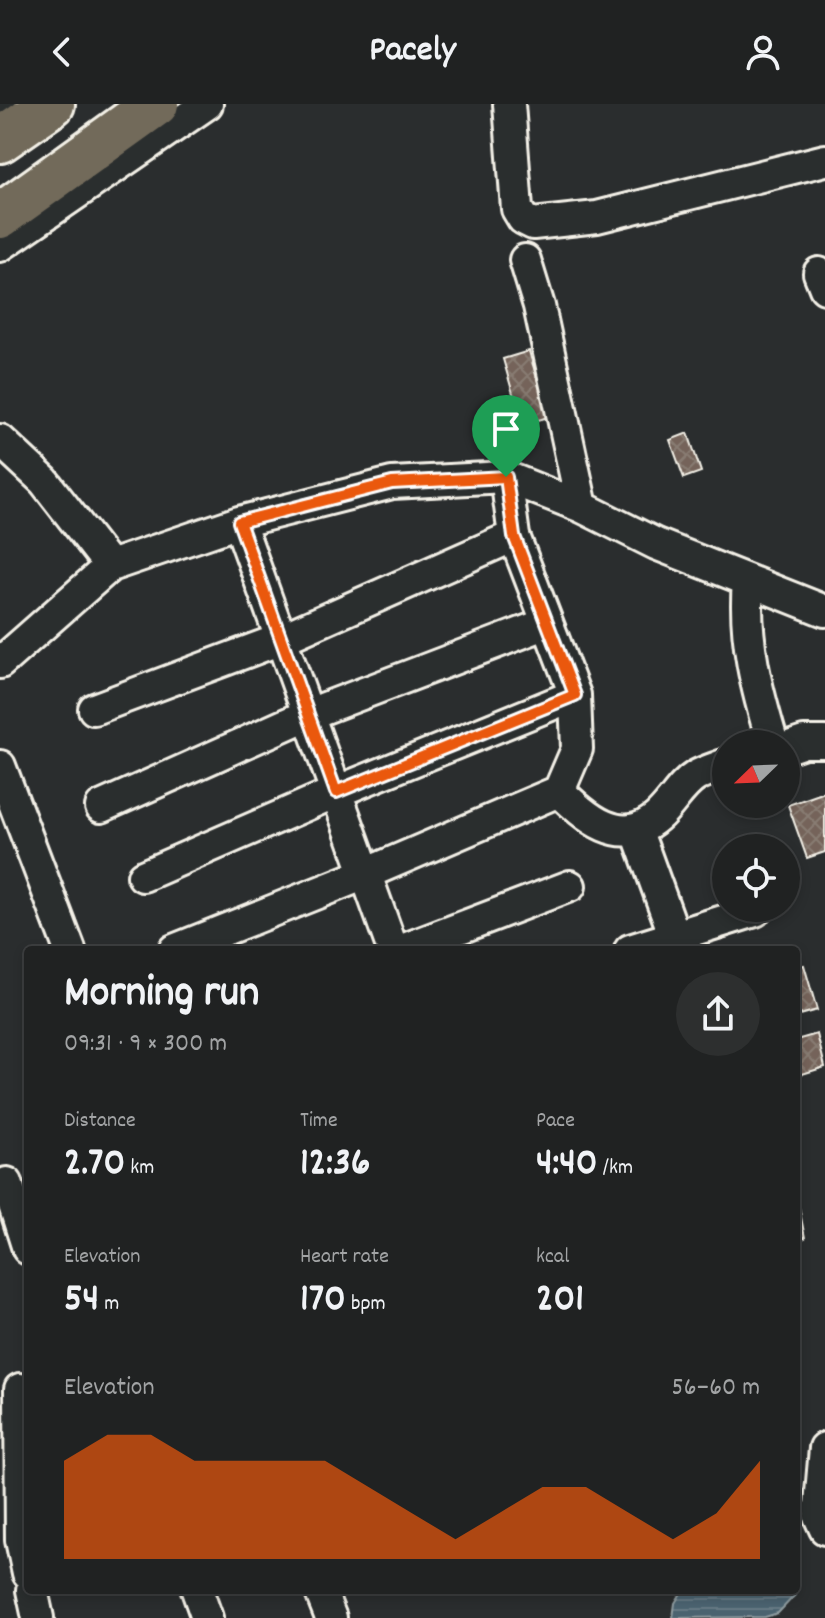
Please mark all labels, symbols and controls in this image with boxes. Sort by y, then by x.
text: Pacely [369,26,456,78]
icon: back [40,30,84,74]
icon: person [741,30,785,74]
pin [472,395,540,477]
icon: arrive [484,407,528,451]
north arrow [712,730,800,818]
map controls [712,730,800,922]
button: locate [712,834,800,922]
text: Morning run [64,964,259,1027]
button: share [676,972,760,1056]
text: 09:31 · 9 × 300 m [64,1026,227,1063]
text: Distance [64,1106,136,1137]
text: Time [300,1106,338,1137]
text: Pace [536,1106,575,1137]
text: 2.70 [64,1137,125,1194]
text: 12:36 [300,1137,370,1194]
text: 4:40 [536,1137,598,1194]
text: km [125,1153,154,1184]
text: /km [598,1153,633,1184]
text: Elevation [64,1242,141,1273]
text: Heart rate [300,1242,389,1273]
text: kcal [536,1242,569,1273]
text: 54 [64,1273,99,1330]
text: 170 [300,1273,346,1330]
text: 201 [536,1273,584,1330]
text: m [99,1289,119,1320]
text: bpm [346,1289,386,1320]
text: Elevation [64,1370,154,1407]
text: 56–60 m [672,1370,760,1407]

